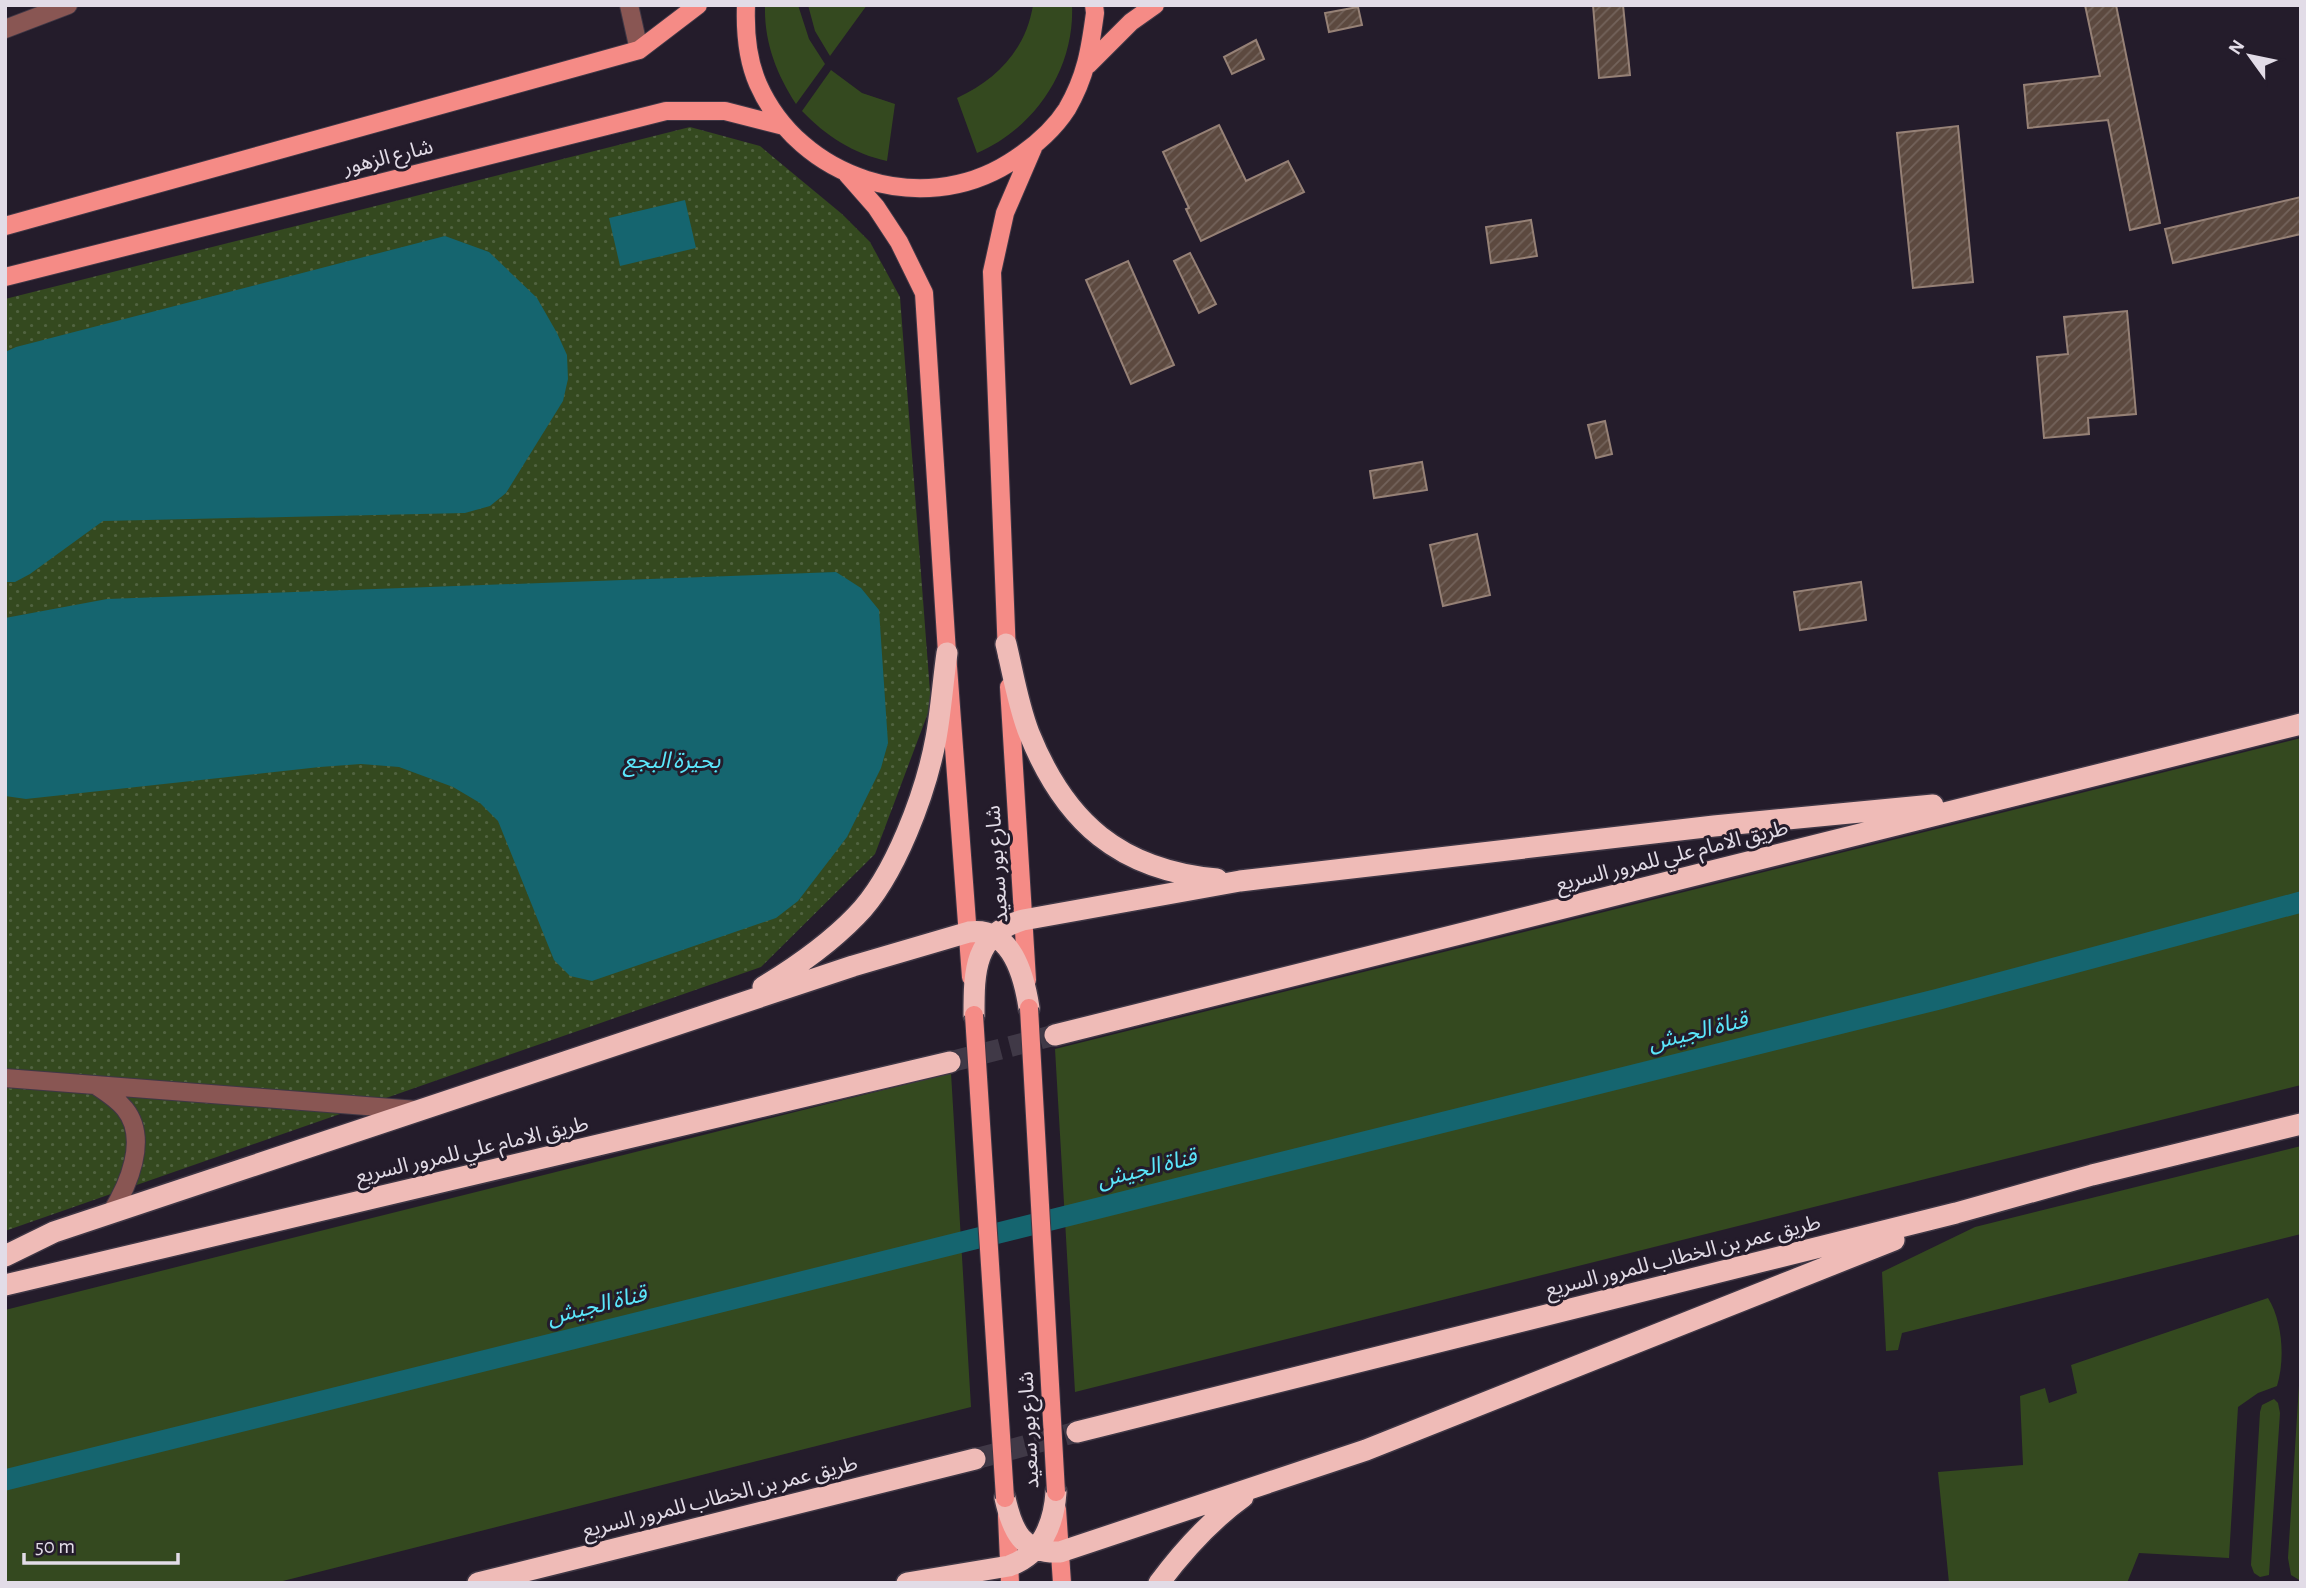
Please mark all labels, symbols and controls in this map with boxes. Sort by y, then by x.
north arrow [2215,21,2285,91]
text: N [2225,37,2249,58]
street label: شارع الزهور [340,136,436,182]
water label: بحيرة البجع [622,750,721,778]
street label: شارع بور سعيد [982,804,1016,923]
street label: طريق الامام علي للمرور السريع [1554,817,1792,900]
water label: قناة الجيش [1646,1008,1752,1056]
street label: طريق الامام علي للمرور السريع [353,1113,592,1192]
water label: قناة الجيش [1095,1145,1201,1193]
street label: طريق عمر بن الخطاب للمرور السريع [1543,1212,1824,1304]
water label: قناة الجيش [545,1282,651,1330]
street label: شارع بور سعيد [1015,1371,1047,1489]
street label: طريق عمر بن الخطاب للمرور السريع [580,1453,861,1545]
scale bar [24,1522,178,1566]
text: 50 m [35,1536,75,1557]

